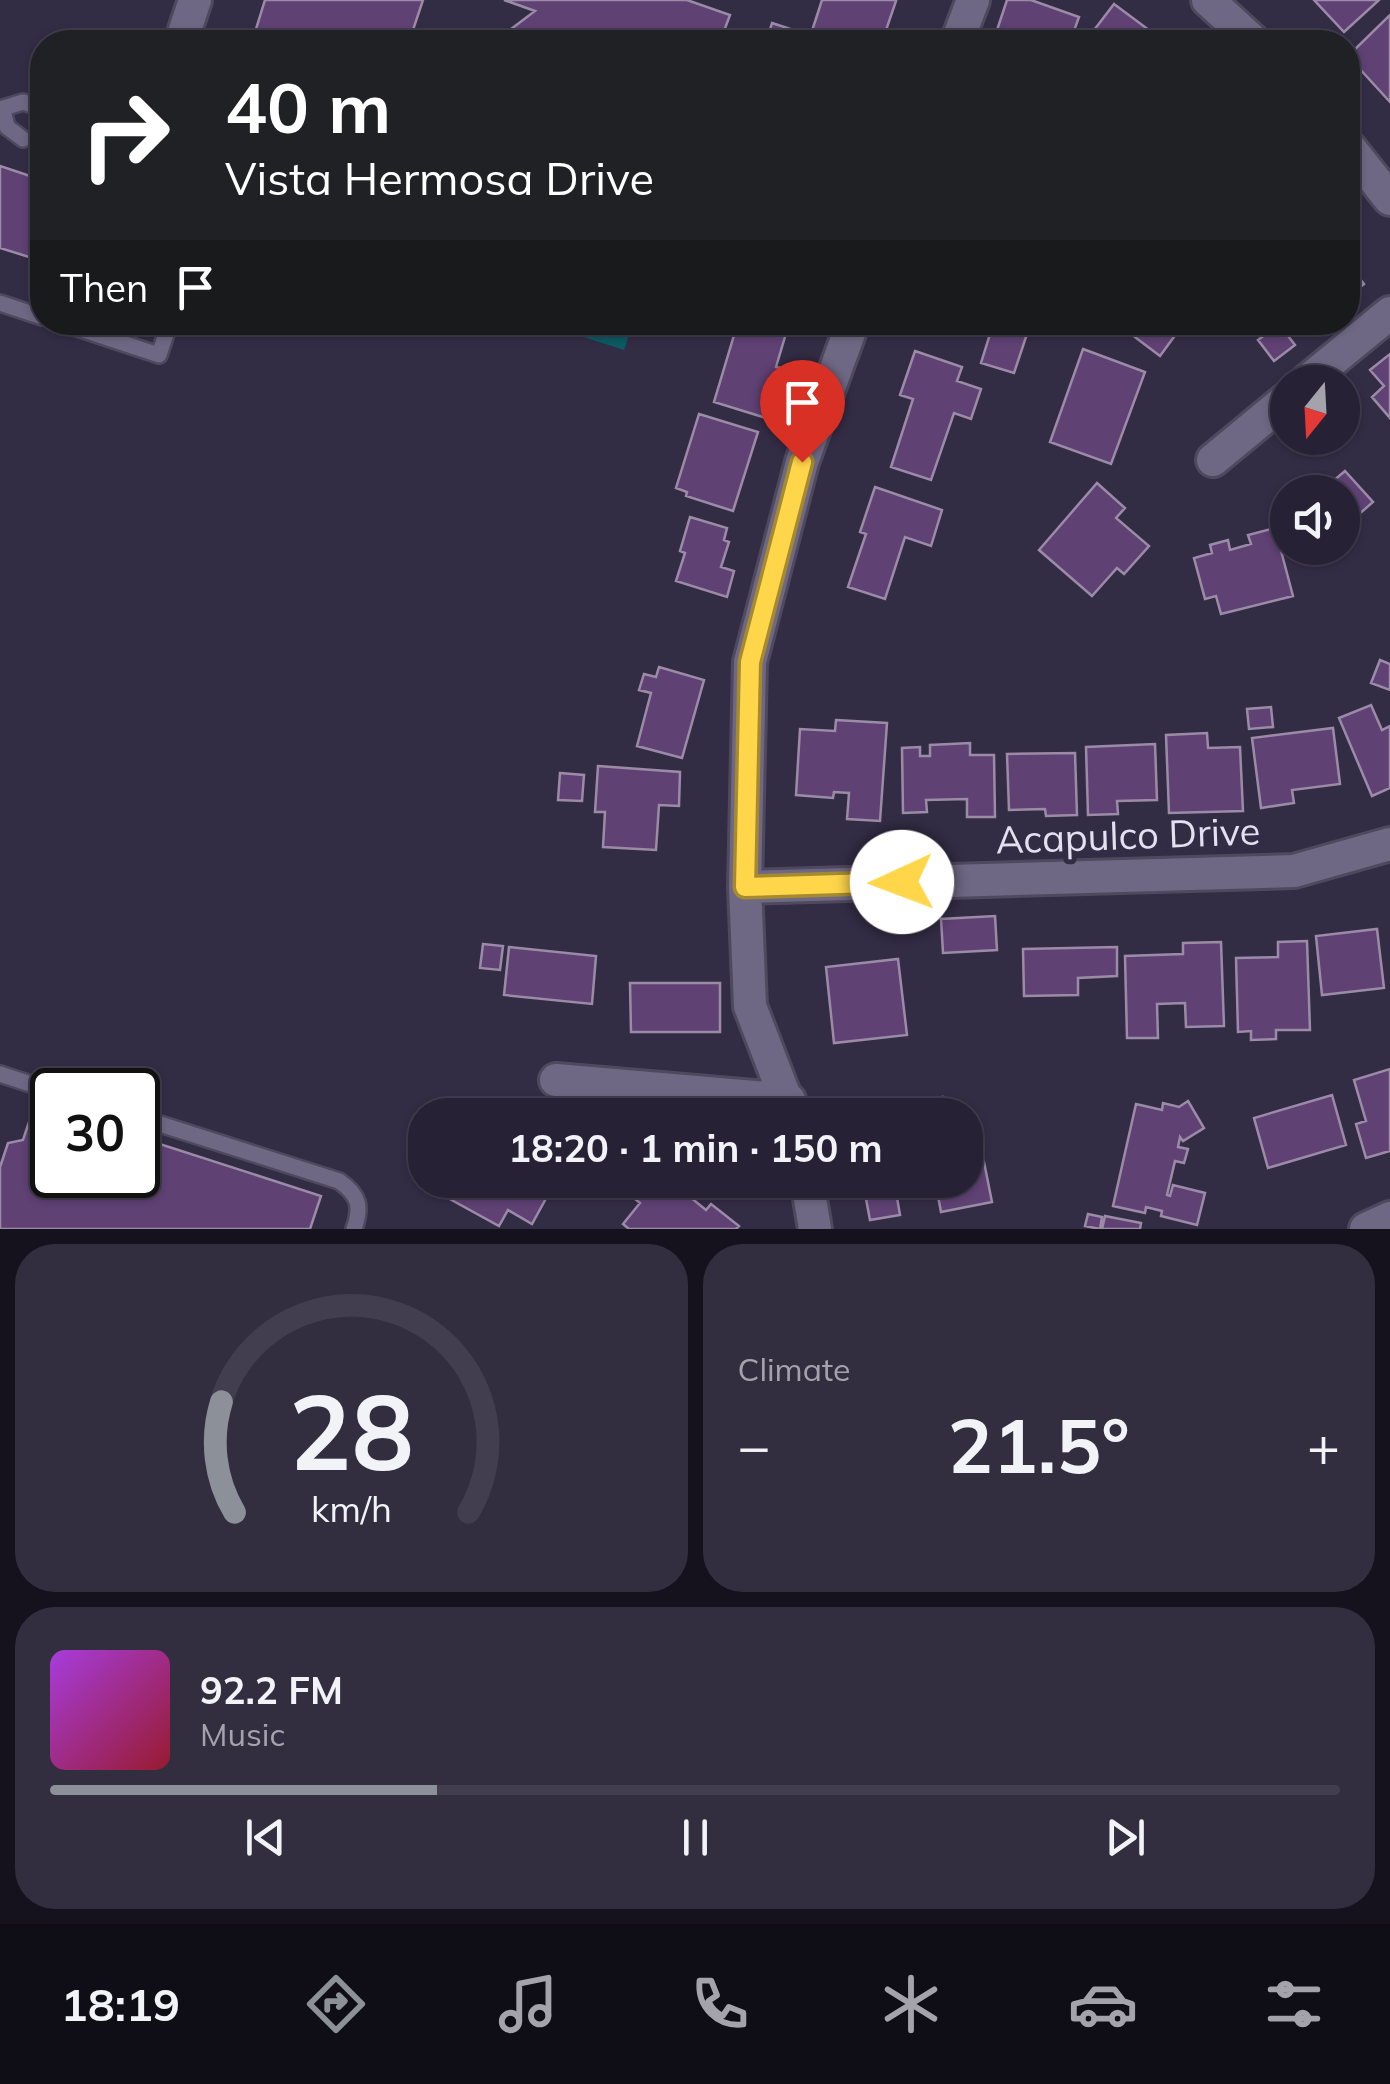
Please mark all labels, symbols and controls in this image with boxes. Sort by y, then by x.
text: 40 m [225,63,391,151]
icon: right [60,70,190,200]
text: Vista Hermosa Drive [225,150,654,206]
icon: arrive [168,260,223,315]
text: Then [60,264,148,312]
pin [760,360,845,463]
north arrow [1270,365,1360,455]
map controls [1270,365,1360,565]
icon: arrive [775,375,830,430]
button: sound [1270,475,1360,565]
street label: Acapulco Drive [995,806,1261,864]
position arrow [850,830,954,934]
speed limit sign: 30 [30,1068,160,1198]
text: 18:20 · 1 min · 150 m [508,1124,883,1172]
text: Climate [738,1349,850,1389]
text: 28 [289,1365,414,1496]
text: 21.5° [948,1398,1130,1492]
text: − [738,1411,771,1480]
text: + [1307,1411,1340,1480]
text: km/h [311,1486,392,1531]
text: 92.2 FM [200,1666,343,1714]
text: Music [200,1714,285,1754]
icon: previous [238,1810,293,1865]
icon: pause [668,1810,723,1865]
icon: next [1098,1810,1153,1865]
icon: directions [301,1969,371,2039]
icon: music [493,1969,563,2039]
icon: phone [685,1969,755,2039]
icon: climate [876,1969,946,2039]
icon: car [1068,1969,1138,2039]
icon: filters [1259,1969,1329,2039]
text: 18:19 [61,1976,180,2032]

